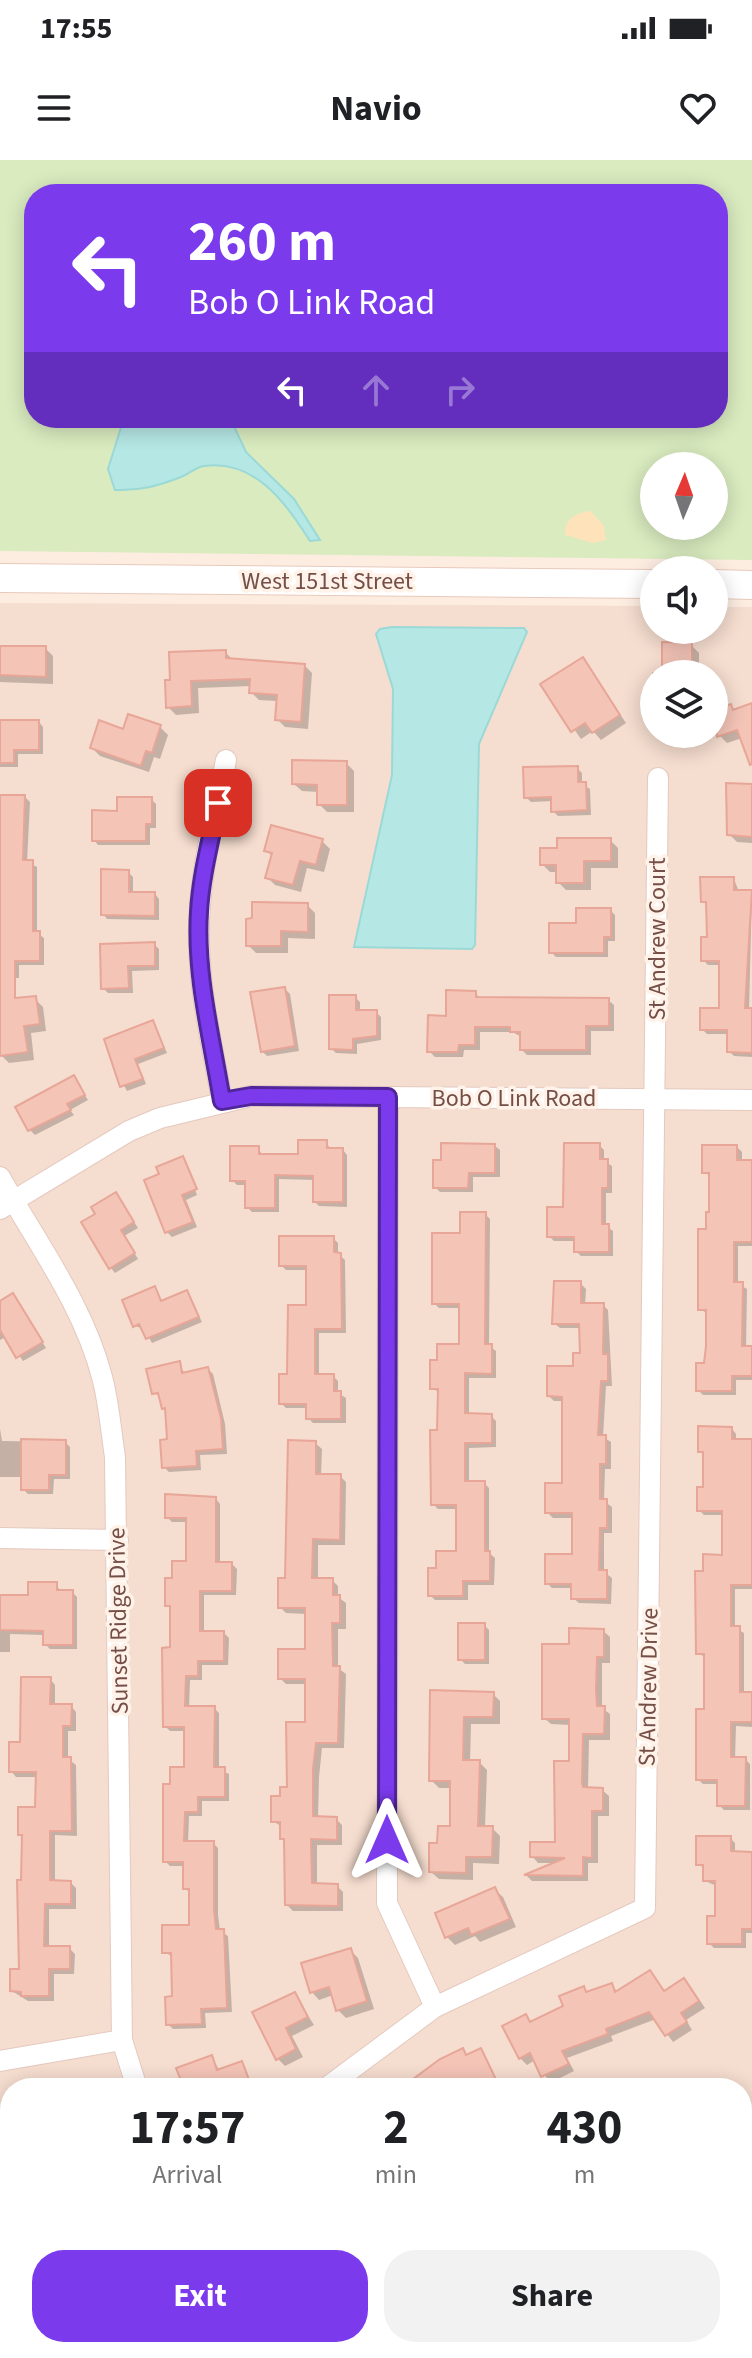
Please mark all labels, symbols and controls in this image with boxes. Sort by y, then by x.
text: 17:55 [40,7,112,50]
text: Navio [330,83,422,134]
icon: menu [32,86,76,130]
icon: heart [676,86,720,130]
text: 260 m [188,203,336,282]
icon: left [56,216,160,320]
text: Bob O Link Road [188,277,435,328]
icon: left [270,368,314,412]
icon: ahead [354,368,398,412]
icon: right [438,368,482,412]
north arrow [640,452,728,540]
map controls [640,452,728,748]
button: sound [640,556,728,644]
street label: West 151st Street [241,564,413,599]
button: layers [640,660,728,748]
pin [184,769,252,837]
icon: arrive [196,781,240,825]
street label: St Andrew Court [640,857,675,1021]
street label: Bob O Link Road [432,1081,596,1116]
street label: Sunset Ridge Drive [99,1527,138,1715]
street label: St Andrew Drive [630,1607,667,1767]
position arrow [345,1798,429,1882]
text: 17:57 [129,2094,245,2162]
text: 2 [383,2094,409,2162]
text: 430 [546,2094,622,2162]
text: Arrival [152,2156,222,2193]
text: min [375,2156,417,2193]
text: m [574,2156,595,2193]
button: Exit [32,2250,368,2342]
button: Share [384,2250,720,2342]

